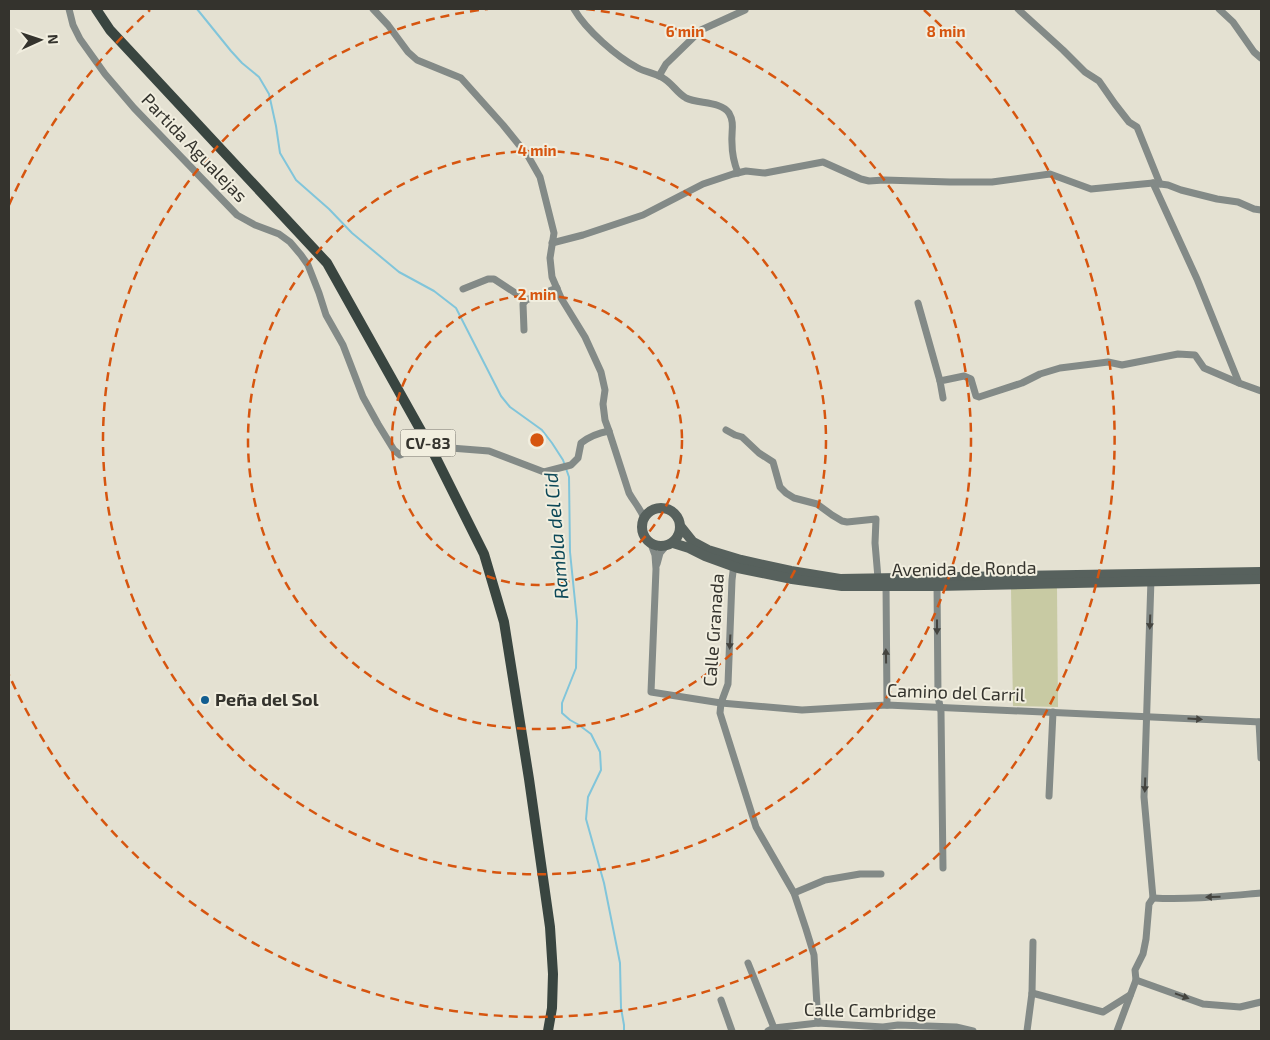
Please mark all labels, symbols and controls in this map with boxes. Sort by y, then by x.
north arrow [15,15,65,65]
text: 6 min [666,22,704,40]
text: 8 min [927,22,965,40]
text: N [45,34,62,45]
street label: Partida Agualejas [137,88,252,206]
text: 4 min [517,141,557,159]
text: 2 min [518,285,556,303]
road number: CV-83 [400,429,456,456]
centre of rings [528,431,546,449]
water label: Rambla del Cid [538,471,573,600]
street label: Avenida de Ronda [891,556,1037,580]
street label: Calle Granada [698,573,728,687]
one-way arrow [1145,615,1153,631]
one-way arrow [934,619,942,635]
one-way arrow [726,634,734,650]
one-way arrow [881,648,889,664]
street label: Camino del Carril [887,679,1026,705]
place label: Peña del Sol [215,688,319,710]
marker: Peña del Sol [199,694,211,706]
one-way arrow [1188,715,1204,723]
one-way arrow [1140,777,1148,793]
one-way arrow [1204,893,1220,901]
one-way arrow [1175,992,1190,1000]
street label: Calle Cambridge [804,998,936,1022]

